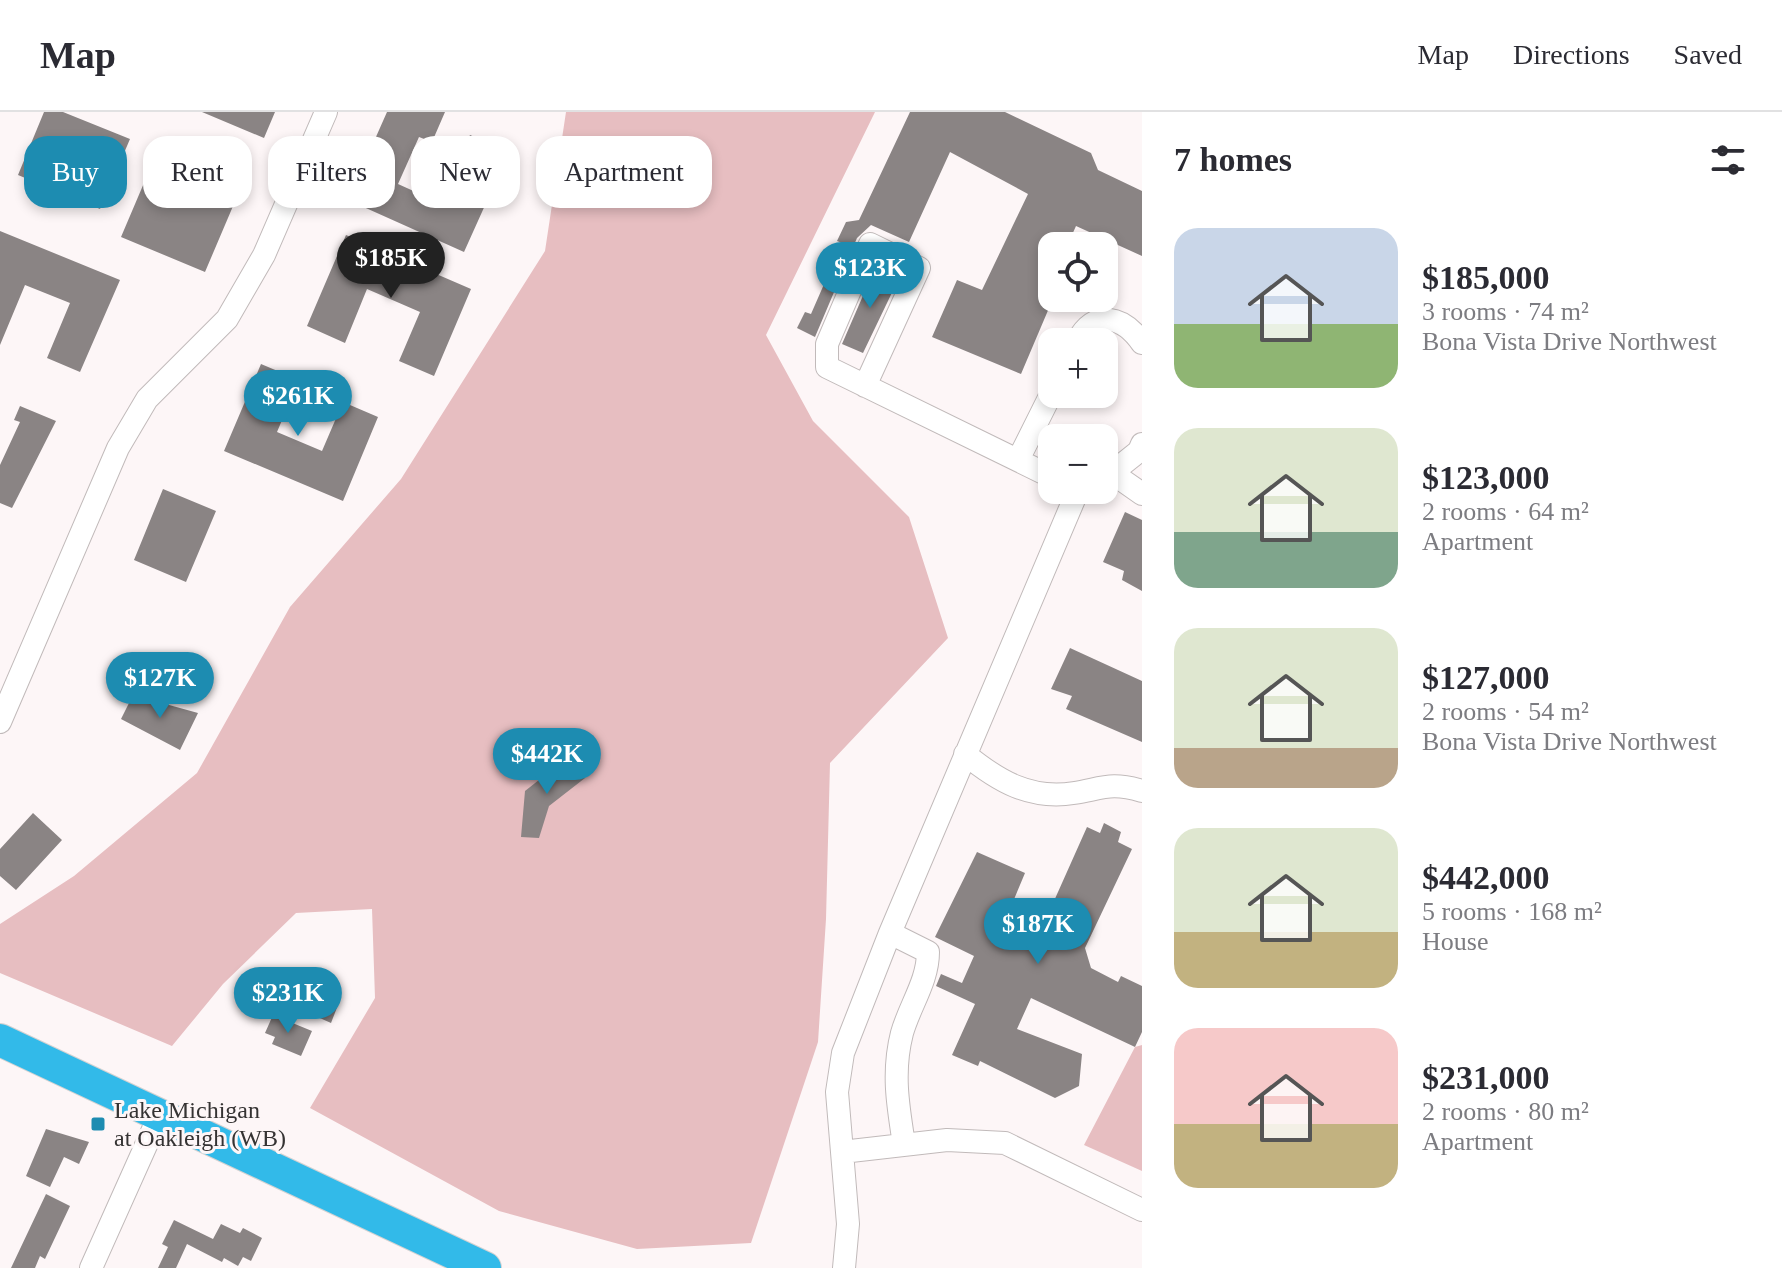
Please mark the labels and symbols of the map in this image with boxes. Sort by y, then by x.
pin: $185K [335,232,447,300]
pin: $123K [814,242,926,310]
pin: $261K [242,370,354,438]
pin: $127K [104,652,216,720]
pin: $442K [491,728,603,796]
pin: $187K [982,898,1094,966]
pin: $231K [232,967,344,1035]
place label: Lake Michigan at Oakleigh (WB) [114,1097,286,1151]
marker: Lake Michigan at Oakleigh (WB) [89,1115,107,1133]

